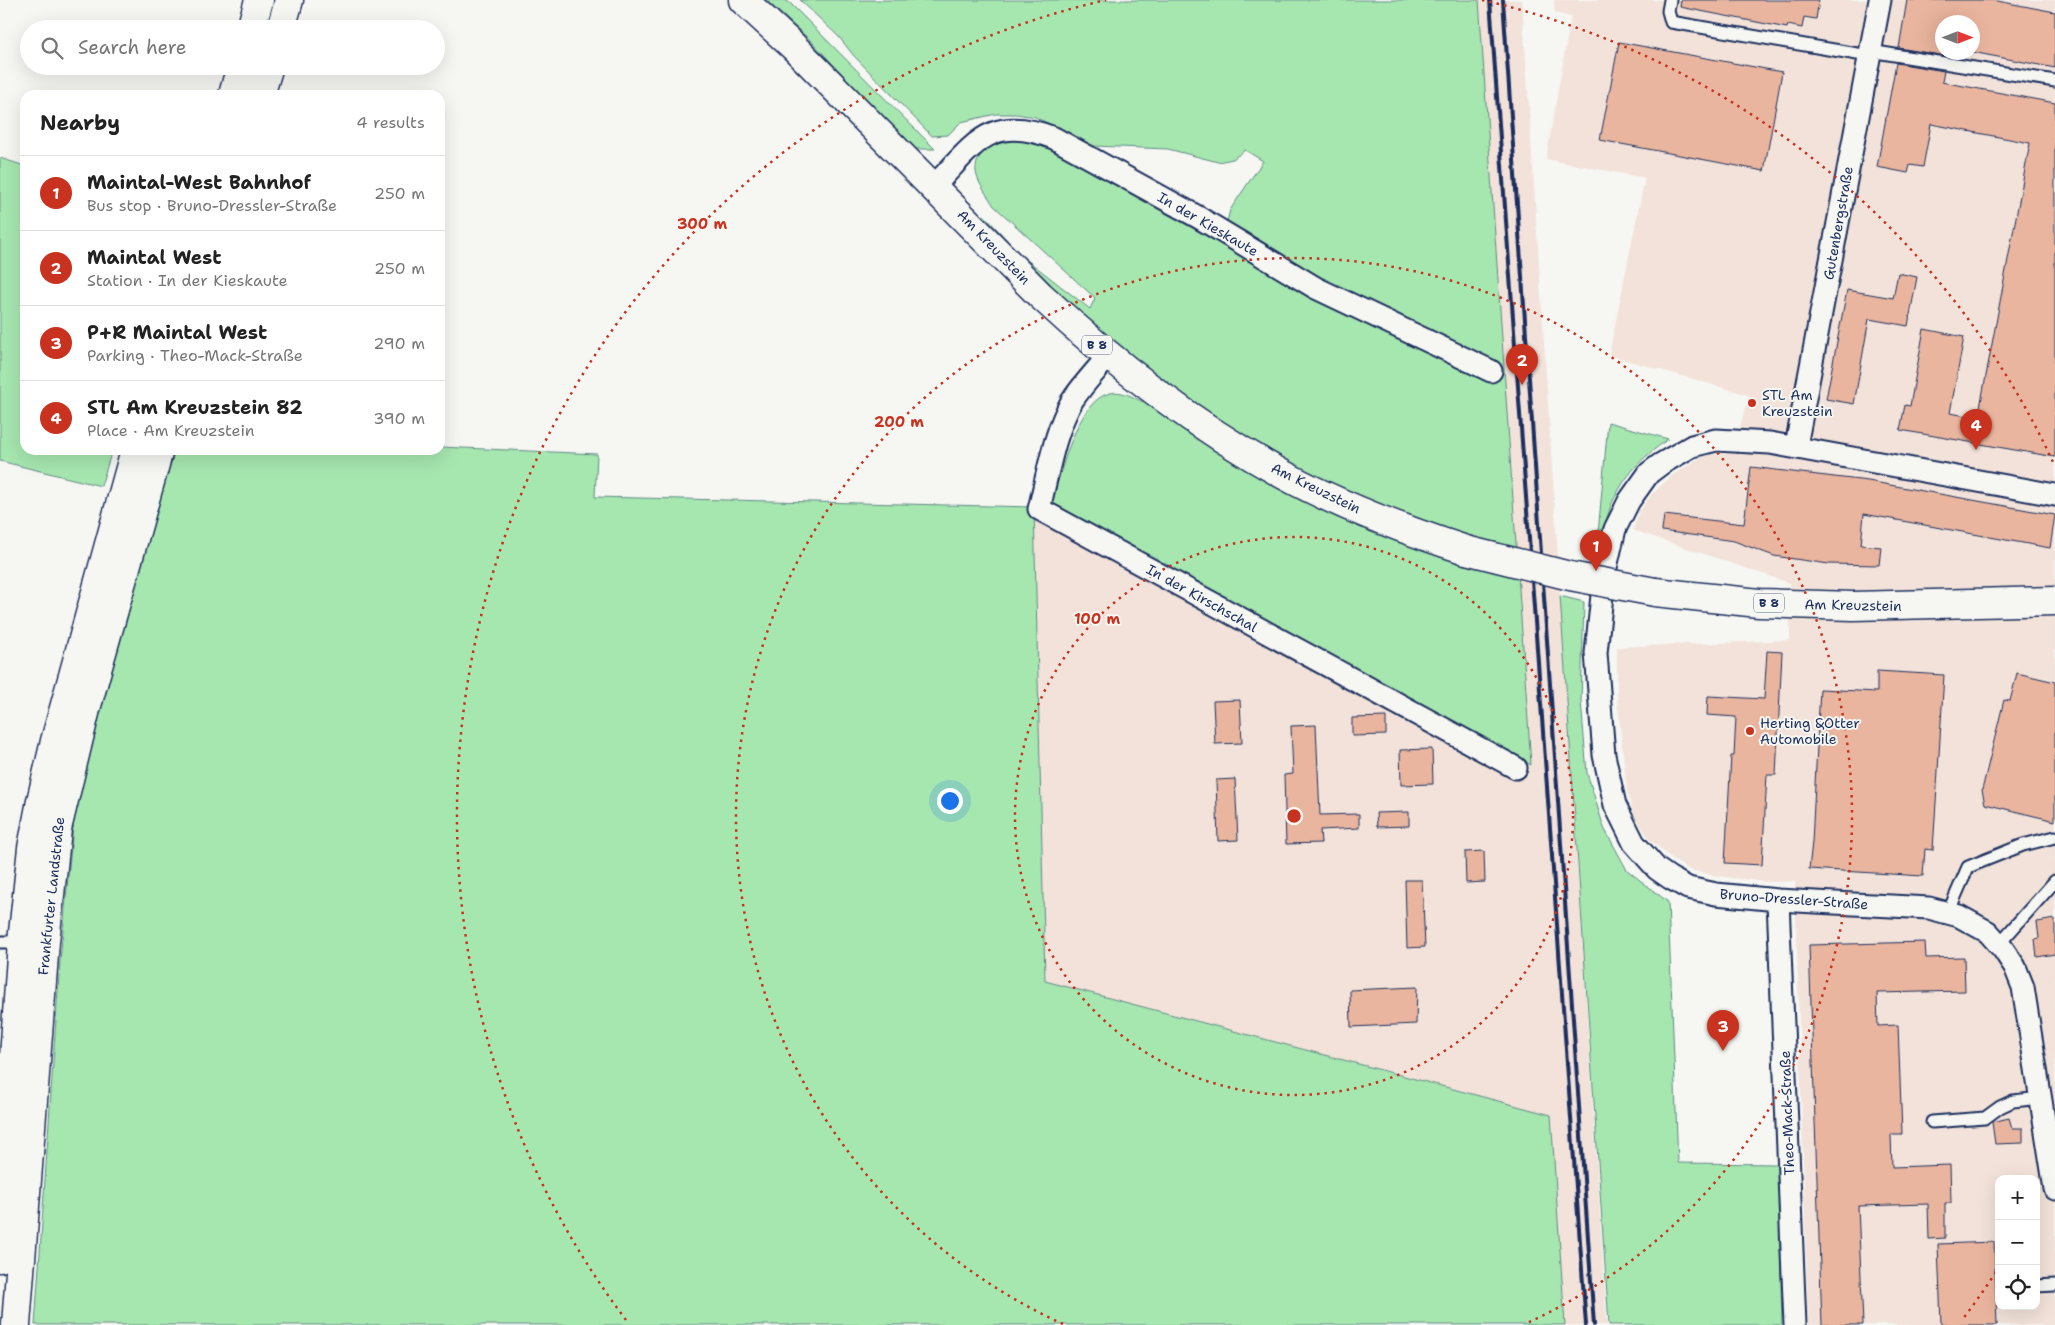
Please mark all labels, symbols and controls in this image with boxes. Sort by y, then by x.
north arrow [1935,15,1980,60]
search box [20,20,445,75]
icon: search [38,34,66,62]
text: Search here [78,35,187,60]
text: Nearby [40,109,120,137]
text: 4 results [356,112,425,133]
street label: Gutenbergstraße [1819,165,1857,281]
text: Maintal-West Bahnhof [87,170,311,195]
text: 1 [52,183,60,204]
text: 250 m [374,183,425,204]
street label: In der Kieskaute [1154,188,1262,260]
text: Bus stop · Bruno-Dressler-Straße [87,195,337,216]
street label: Am Kreuzstein [954,206,1035,289]
text: 300 m [677,214,727,234]
text: Maintal West [87,245,221,270]
text: 2 [50,258,62,279]
text: 250 m [374,258,425,279]
text: Station · In der Kieskaute [87,270,287,291]
text: P+R Maintal West [87,320,267,345]
text: 3 [50,333,62,354]
text: 290 m [373,333,425,354]
road number: B 8 [1082,336,1112,354]
pin: 2 [1506,344,1538,385]
text: Parking · Theo-Mack-Straße [87,345,303,366]
place label: STL Am Kreuzstein [1762,386,1833,420]
text: STL Am Kreuzstein 82 [87,395,302,420]
marker: STL Am Kreuzstein [1746,397,1758,409]
text: 4 [50,408,62,429]
text: 390 m [373,408,425,429]
pin: 4 [1960,409,1992,450]
text: 200 m [874,412,924,432]
text: Place · Am Kreuzstein [87,420,255,441]
street label: Am Kreuzstein [1268,459,1364,518]
pin: 1 [1580,530,1612,571]
street label: In der Kirschschal [1143,560,1261,636]
road number: B 8 [1754,594,1784,612]
street label: Am Kreuzstein [1804,595,1902,615]
text: 100 m [1074,609,1120,629]
place label: Herting &Otter Automobile [1760,714,1860,748]
marker: Herting &Otter Automobile [1744,725,1756,737]
your location [937,788,963,814]
centre of rings [1285,807,1303,825]
street label: Frankfurter Landstraße [34,816,68,976]
street label: Bruno-Dressler-Straße [1719,885,1869,913]
pin: 3 [1707,1010,1739,1051]
street label: Theo-Mack-Straße [1776,1050,1798,1176]
map controls [1995,1175,2040,1310]
button: + [1995,1175,2040,1220]
button: − [1995,1220,2040,1265]
button: locate [1995,1265,2040,1310]

